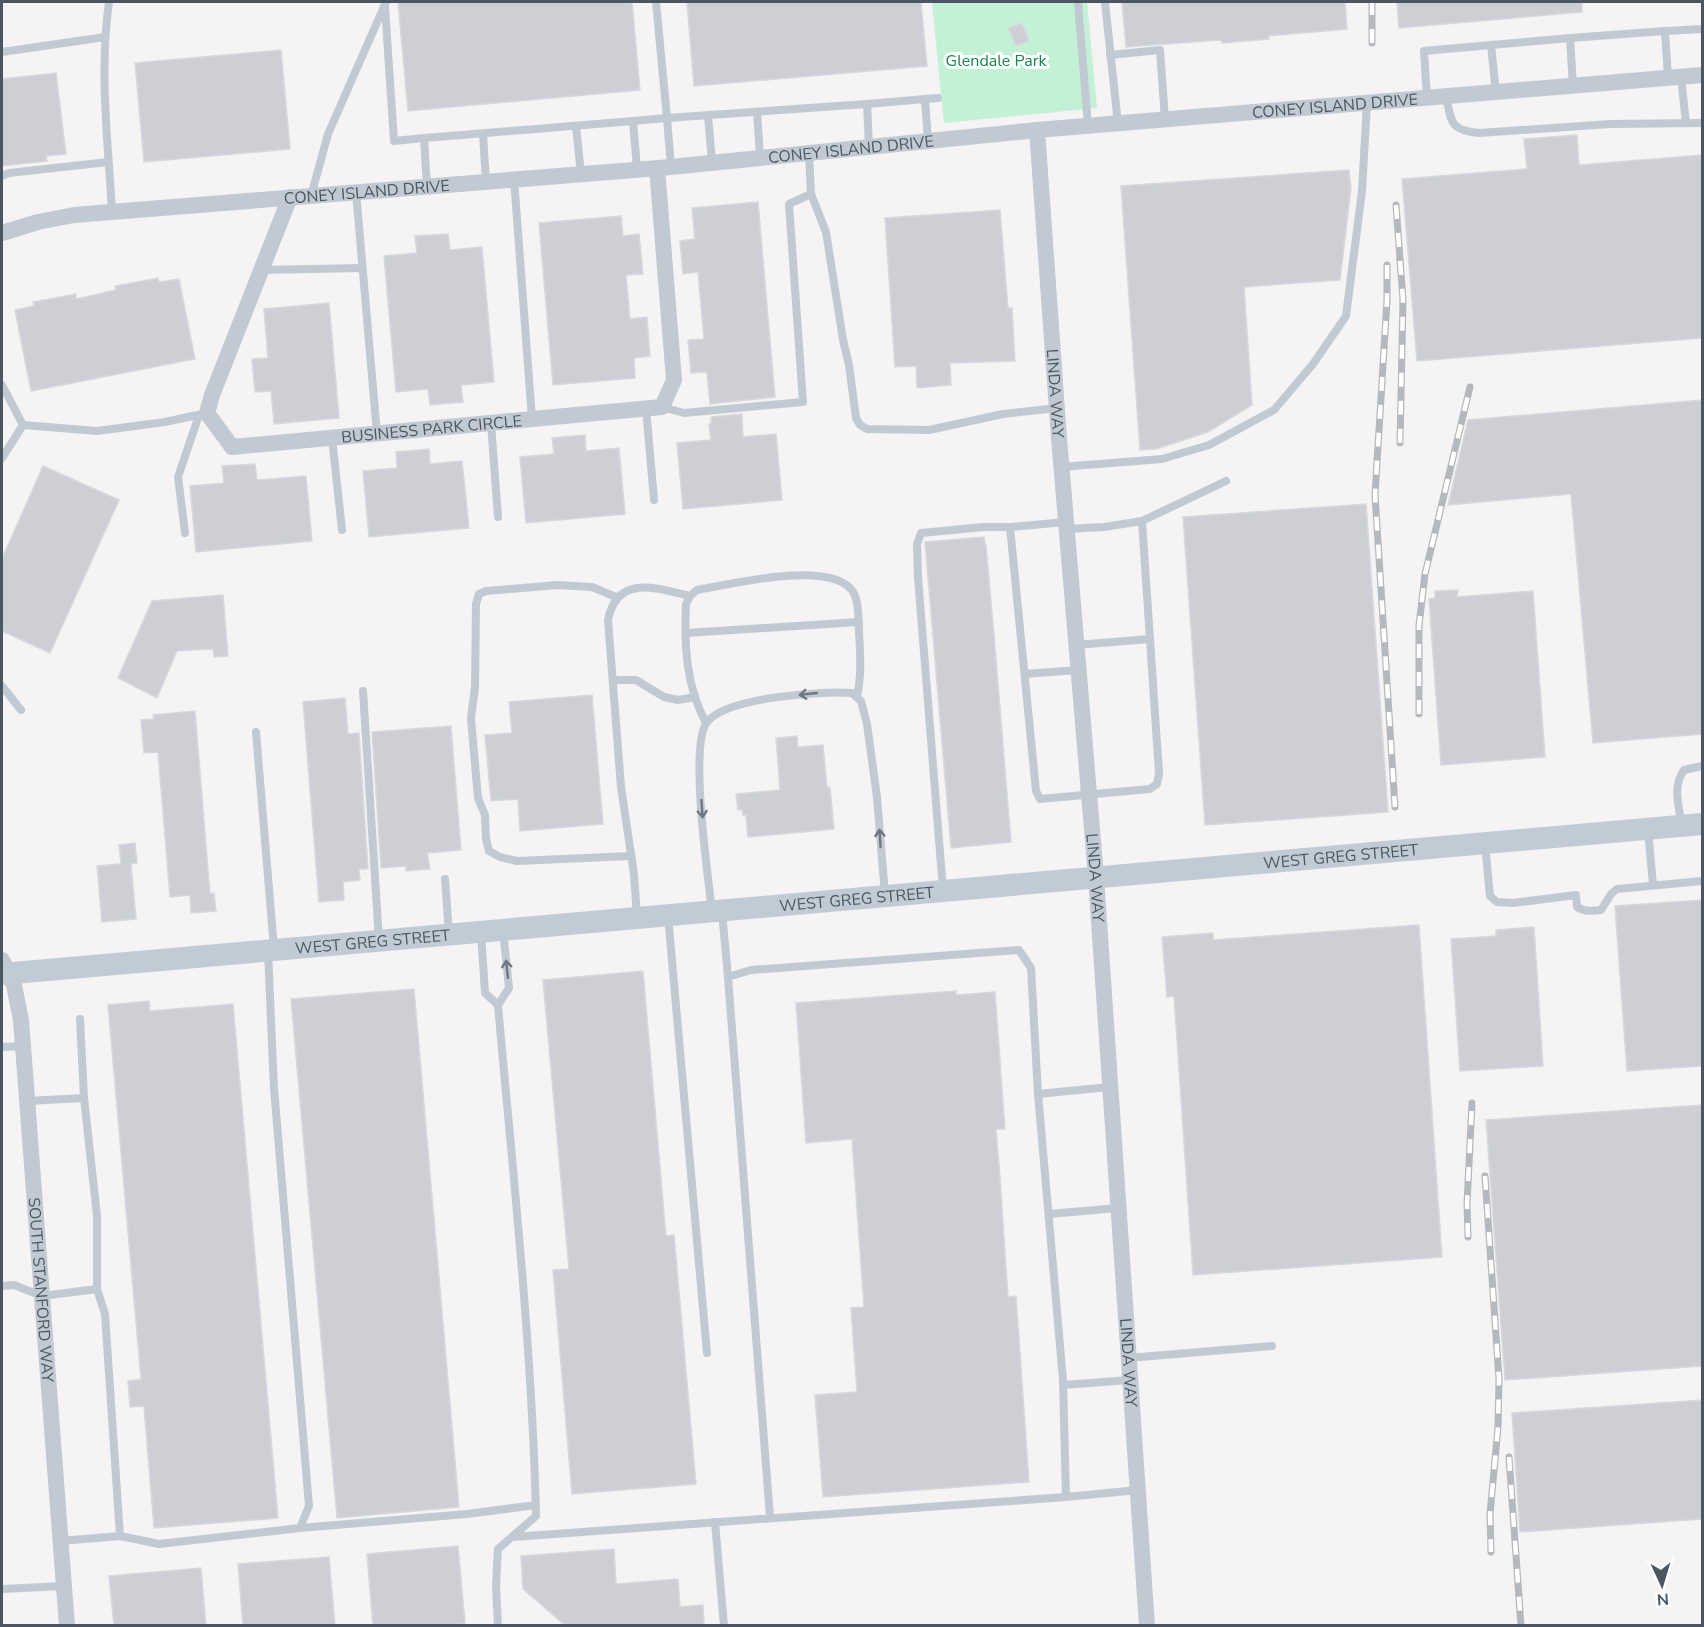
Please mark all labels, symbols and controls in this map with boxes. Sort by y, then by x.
park label: Glendale Park [946,50,1047,72]
street label: CONEY ISLAND DRIVE [1251,89,1419,124]
street label: CONEY ISLAND DRIVE [767,131,935,169]
street label: CONEY ISLAND DRIVE [283,175,451,210]
street label: LINDA WAY [1041,348,1069,439]
street label: BUSINESS PARK CIRCLE [340,410,523,449]
one-way arrow [798,689,818,700]
one-way arrow [696,798,707,818]
one-way arrow [874,828,885,848]
street label: LINDA WAY [1080,832,1109,923]
street label: WEST GREG STREET [1262,839,1420,875]
street label: WEST GREG STREET [778,882,936,917]
street label: WEST GREG STREET [294,924,451,960]
one-way arrow [501,959,512,979]
street label: SOUTH STANFORD WAY [22,1196,59,1384]
street label: LINDA WAY [1114,1317,1142,1408]
north arrow [1632,1555,1692,1615]
text: N [1656,1588,1670,1610]

